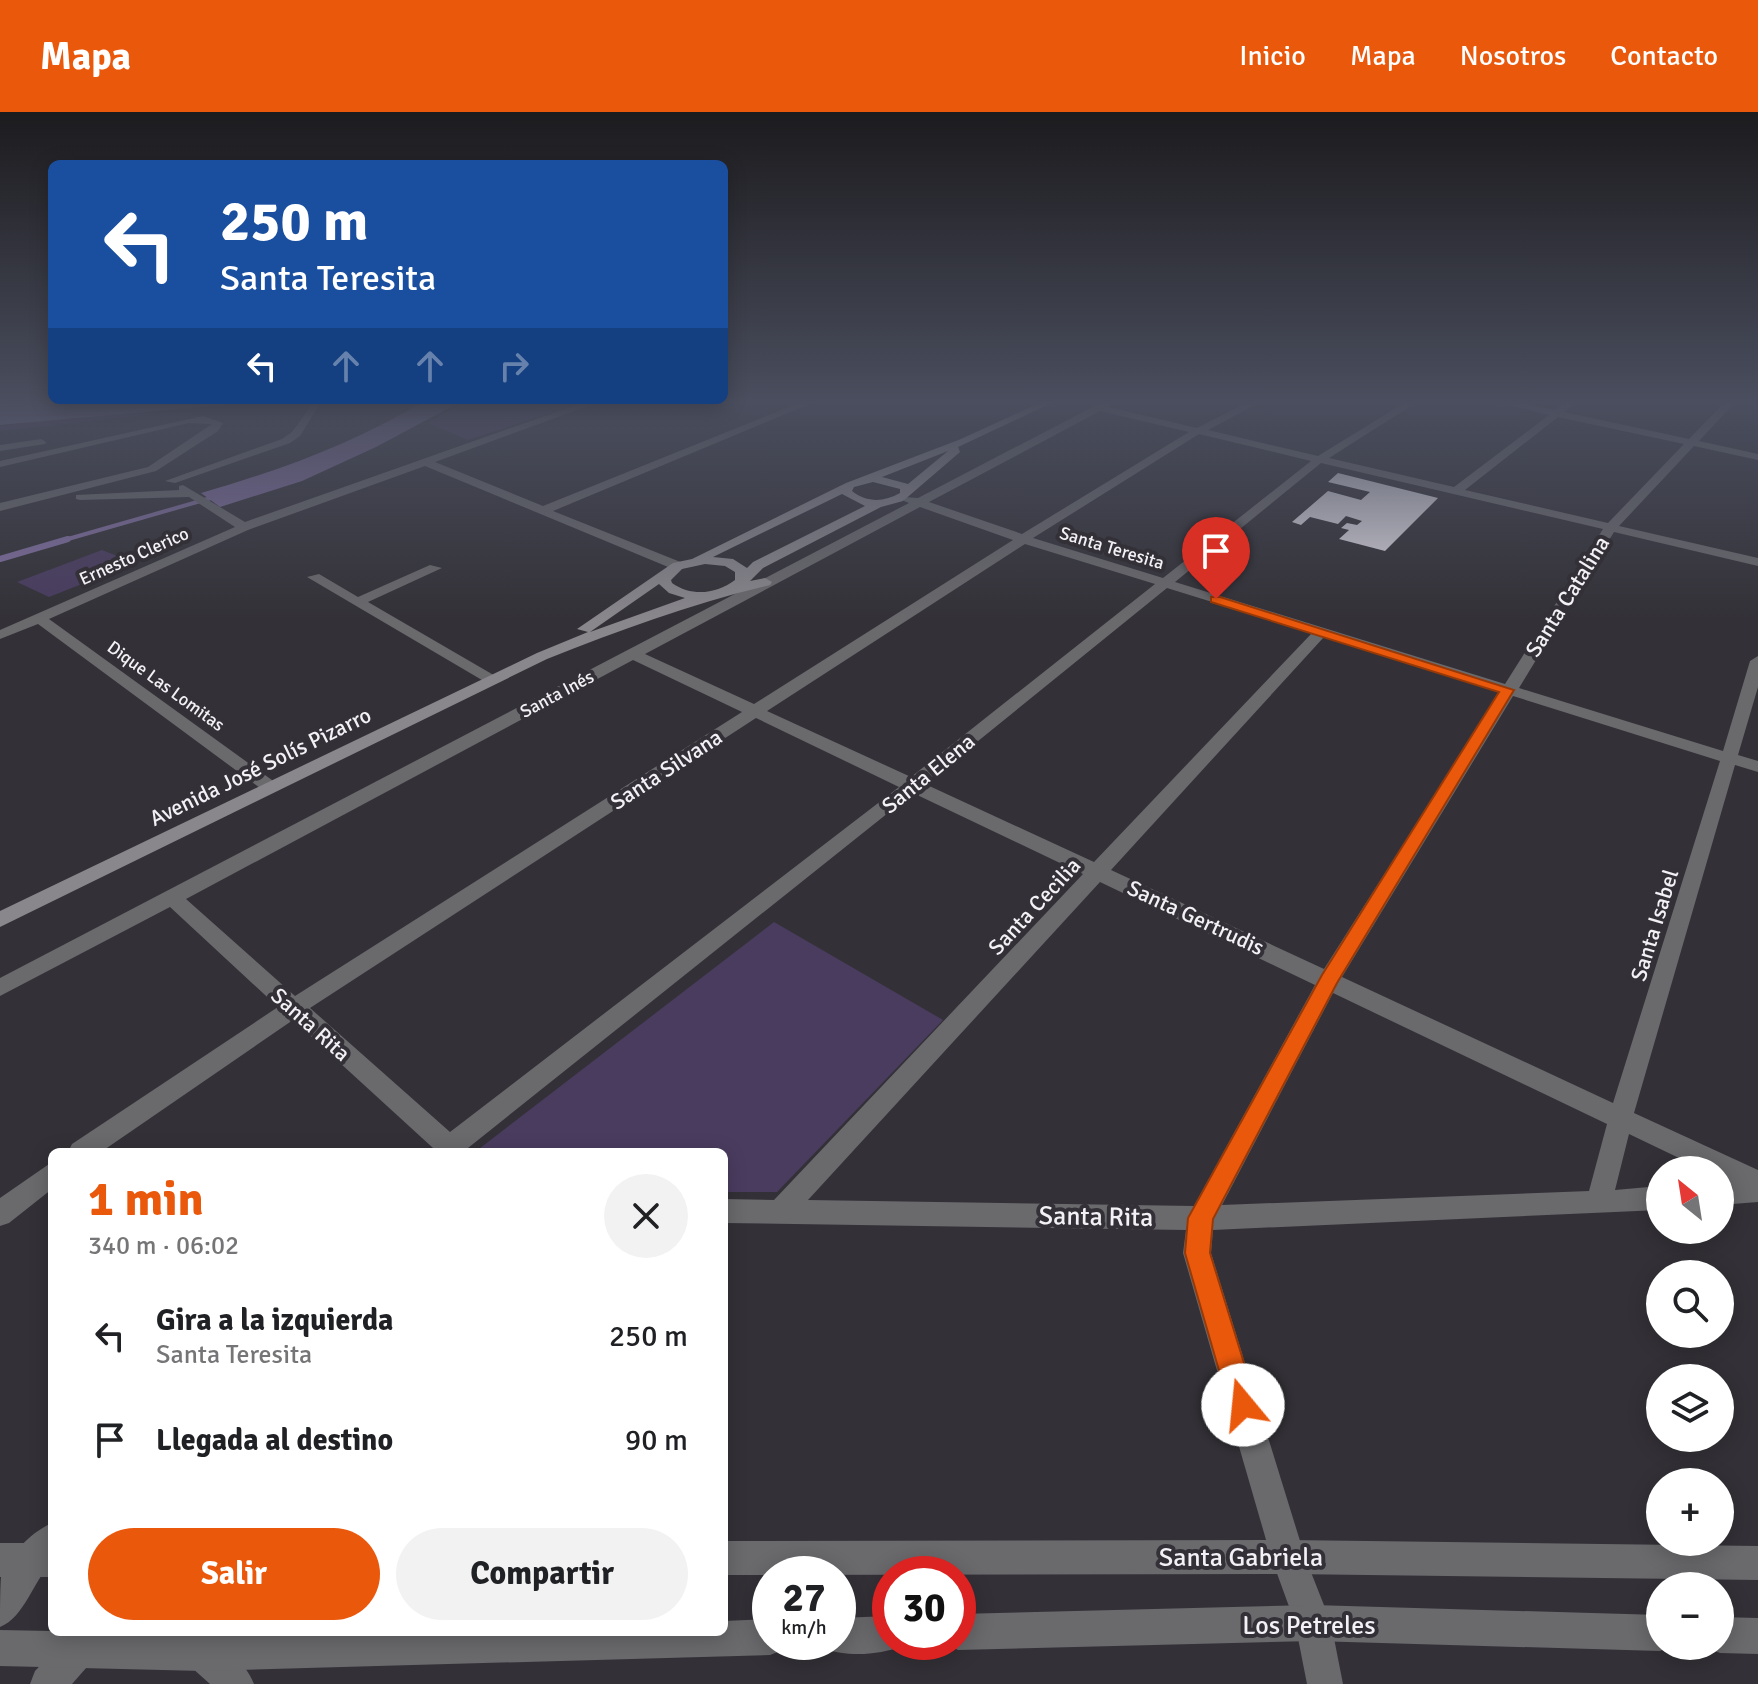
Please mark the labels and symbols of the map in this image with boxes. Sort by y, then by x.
pin [1182,517,1250,599]
street label: Ernesto Clerico [76,522,192,590]
street label: Santa Teresita [1057,522,1167,574]
street label: Santa Catalina [1520,531,1615,662]
street label: Dique Las Lomitas [103,636,229,736]
street label: Santa Inés [516,665,598,723]
street label: Avenida José Solís Pizarro [145,701,375,832]
street label: Santa Silvana [605,723,727,816]
street label: Santa Elena [876,728,980,819]
street label: Santa Cecilia [982,852,1086,961]
street label: Santa Isabel [1625,866,1684,984]
street label: Santa Gertrudis [1123,874,1268,961]
street label: Santa Rita [266,982,356,1067]
north arrow [1646,1156,1734,1244]
street label: Santa Rita [1038,1200,1154,1234]
position arrow [1201,1363,1285,1447]
street label: Santa Gabriela [1159,1542,1323,1574]
speed limit sign: 30 [872,1556,976,1660]
street label: Los Petreles [1242,1610,1376,1642]

